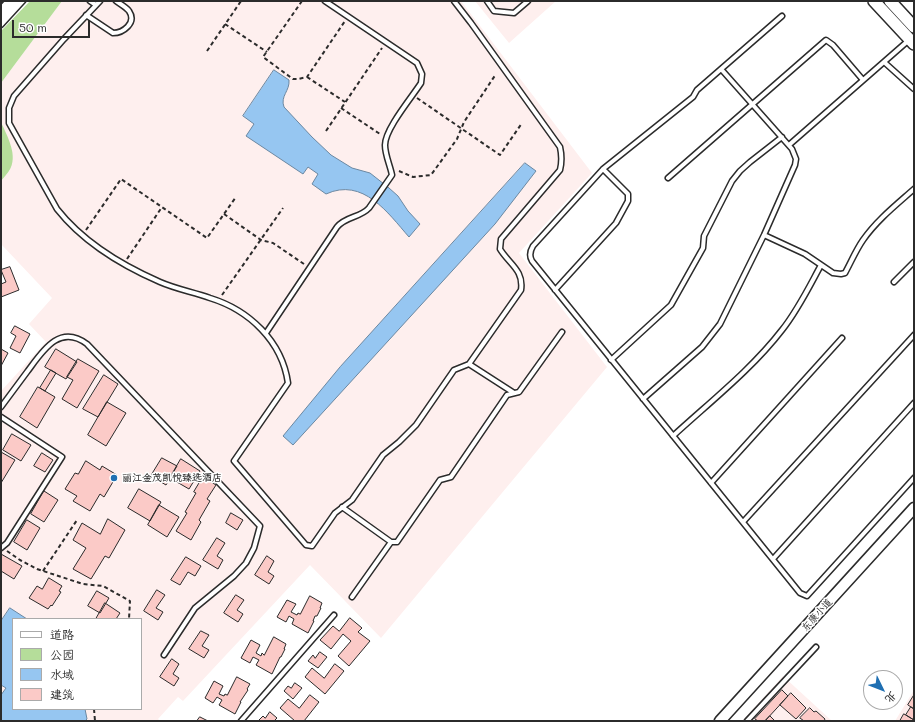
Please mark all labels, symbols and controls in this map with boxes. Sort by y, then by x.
scale bar [14,12,92,38]
text: 50 m [19,19,47,35]
place label: 丽江金茂凯悦臻选酒店 [122,472,222,484]
marker: 丽江金茂凯悦臻选酒店 [109,473,119,483]
street label: 东康小道 [799,596,835,634]
legend [12,618,142,710]
text: 道路 [50,626,74,642]
text: 公园 [50,646,74,662]
text: 水域 [50,666,74,682]
north arrow [863,670,903,710]
text: 建筑 [50,686,74,702]
text: 北 [882,689,901,707]

